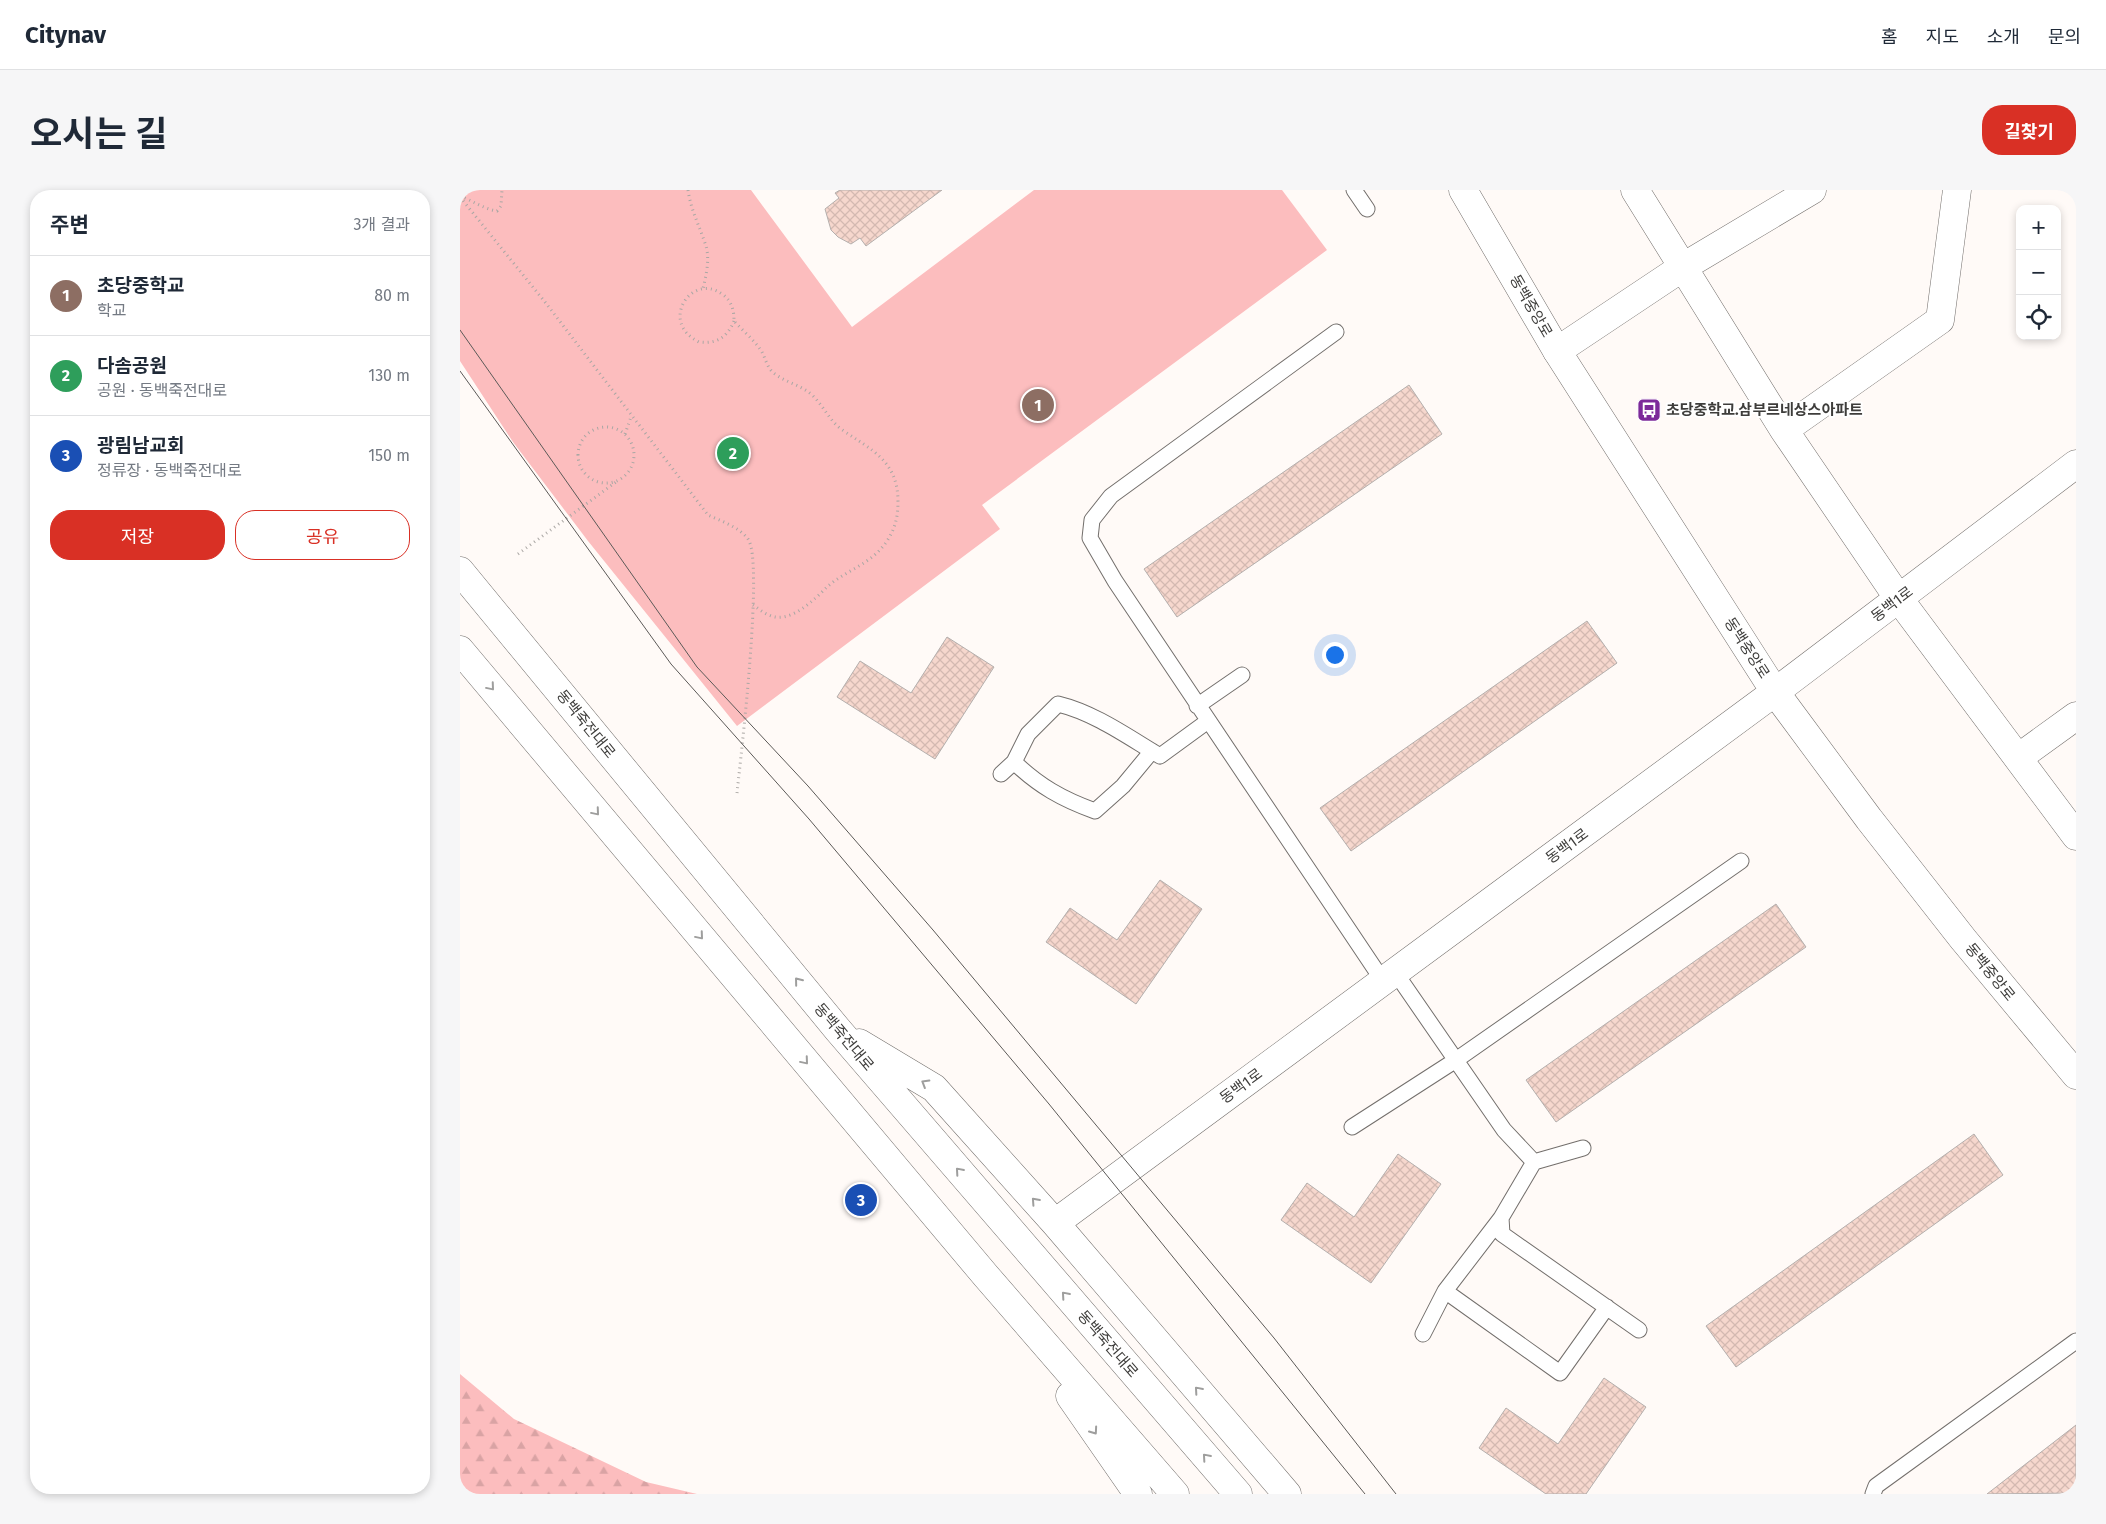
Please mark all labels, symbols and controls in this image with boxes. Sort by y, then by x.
text: Citynav [25,21,106,49]
text: 홈 [1881,26,1898,48]
text: 지도 [1926,26,1959,48]
text: 소개 [1987,26,2020,48]
text: 문의 [2048,26,2081,48]
button: 길찾기 [1982,105,2076,155]
text: 오시는 길 [30,113,167,155]
map controls [2016,205,2061,340]
button: + [2016,205,2061,250]
text: 주변 [50,212,89,238]
text: 3개 결과 [354,215,410,234]
button: − [2016,250,2061,295]
street label: 동백중앙로 [1506,272,1556,340]
text: 초당중학교 [97,274,184,297]
text: 1 [62,286,70,305]
text: 80 m [374,286,410,305]
button: locate [2016,295,2061,340]
text: 학교 [97,301,126,320]
text: 다솜공원 [97,354,167,377]
text: 2 [62,366,70,385]
text: 130 m [368,366,410,385]
text: 공원 · 동백죽전대로 [97,381,227,400]
pin: 1 [1022,386,1054,424]
bus stop icon: 초당중학교.삼부르네상스아파트 [1636,397,1662,423]
place label: 초당중학교.삼부르네상스아파트 [1666,401,1863,419]
text: 광림남교회 [97,434,184,457]
pin: 2 [717,434,749,472]
text: 3 [62,446,70,465]
text: 150 m [368,446,410,465]
text: 정류장 · 동백죽전대로 [97,461,242,480]
button: 저장 [50,510,225,560]
button: 공유 [235,510,410,560]
street label: 동백1로 [1867,582,1917,626]
street label: 동백중앙로 [1721,614,1773,682]
your location [1322,642,1348,668]
one-way arrow [486,682,495,691]
street label: 동백죽전대로 [553,686,619,762]
one-way arrow [590,806,599,815]
street label: 동백1로 [1542,825,1592,867]
one-way arrow [695,930,703,939]
street label: 동백중앙로 [1961,940,2019,1004]
one-way arrow [795,978,803,987]
street label: 동백죽전대로 [810,999,878,1075]
one-way arrow [799,1055,808,1064]
street label: 동백1로 [1216,1065,1266,1107]
one-way arrow [921,1079,930,1089]
one-way arrow [956,1168,965,1177]
pin: 3 [845,1181,877,1219]
one-way arrow [1032,1198,1041,1207]
one-way arrow [1062,1291,1071,1300]
street label: 동백죽전대로 [1074,1307,1142,1381]
one-way arrow [1195,1387,1204,1396]
one-way arrow [1088,1425,1097,1434]
one-way arrow [1203,1454,1212,1463]

